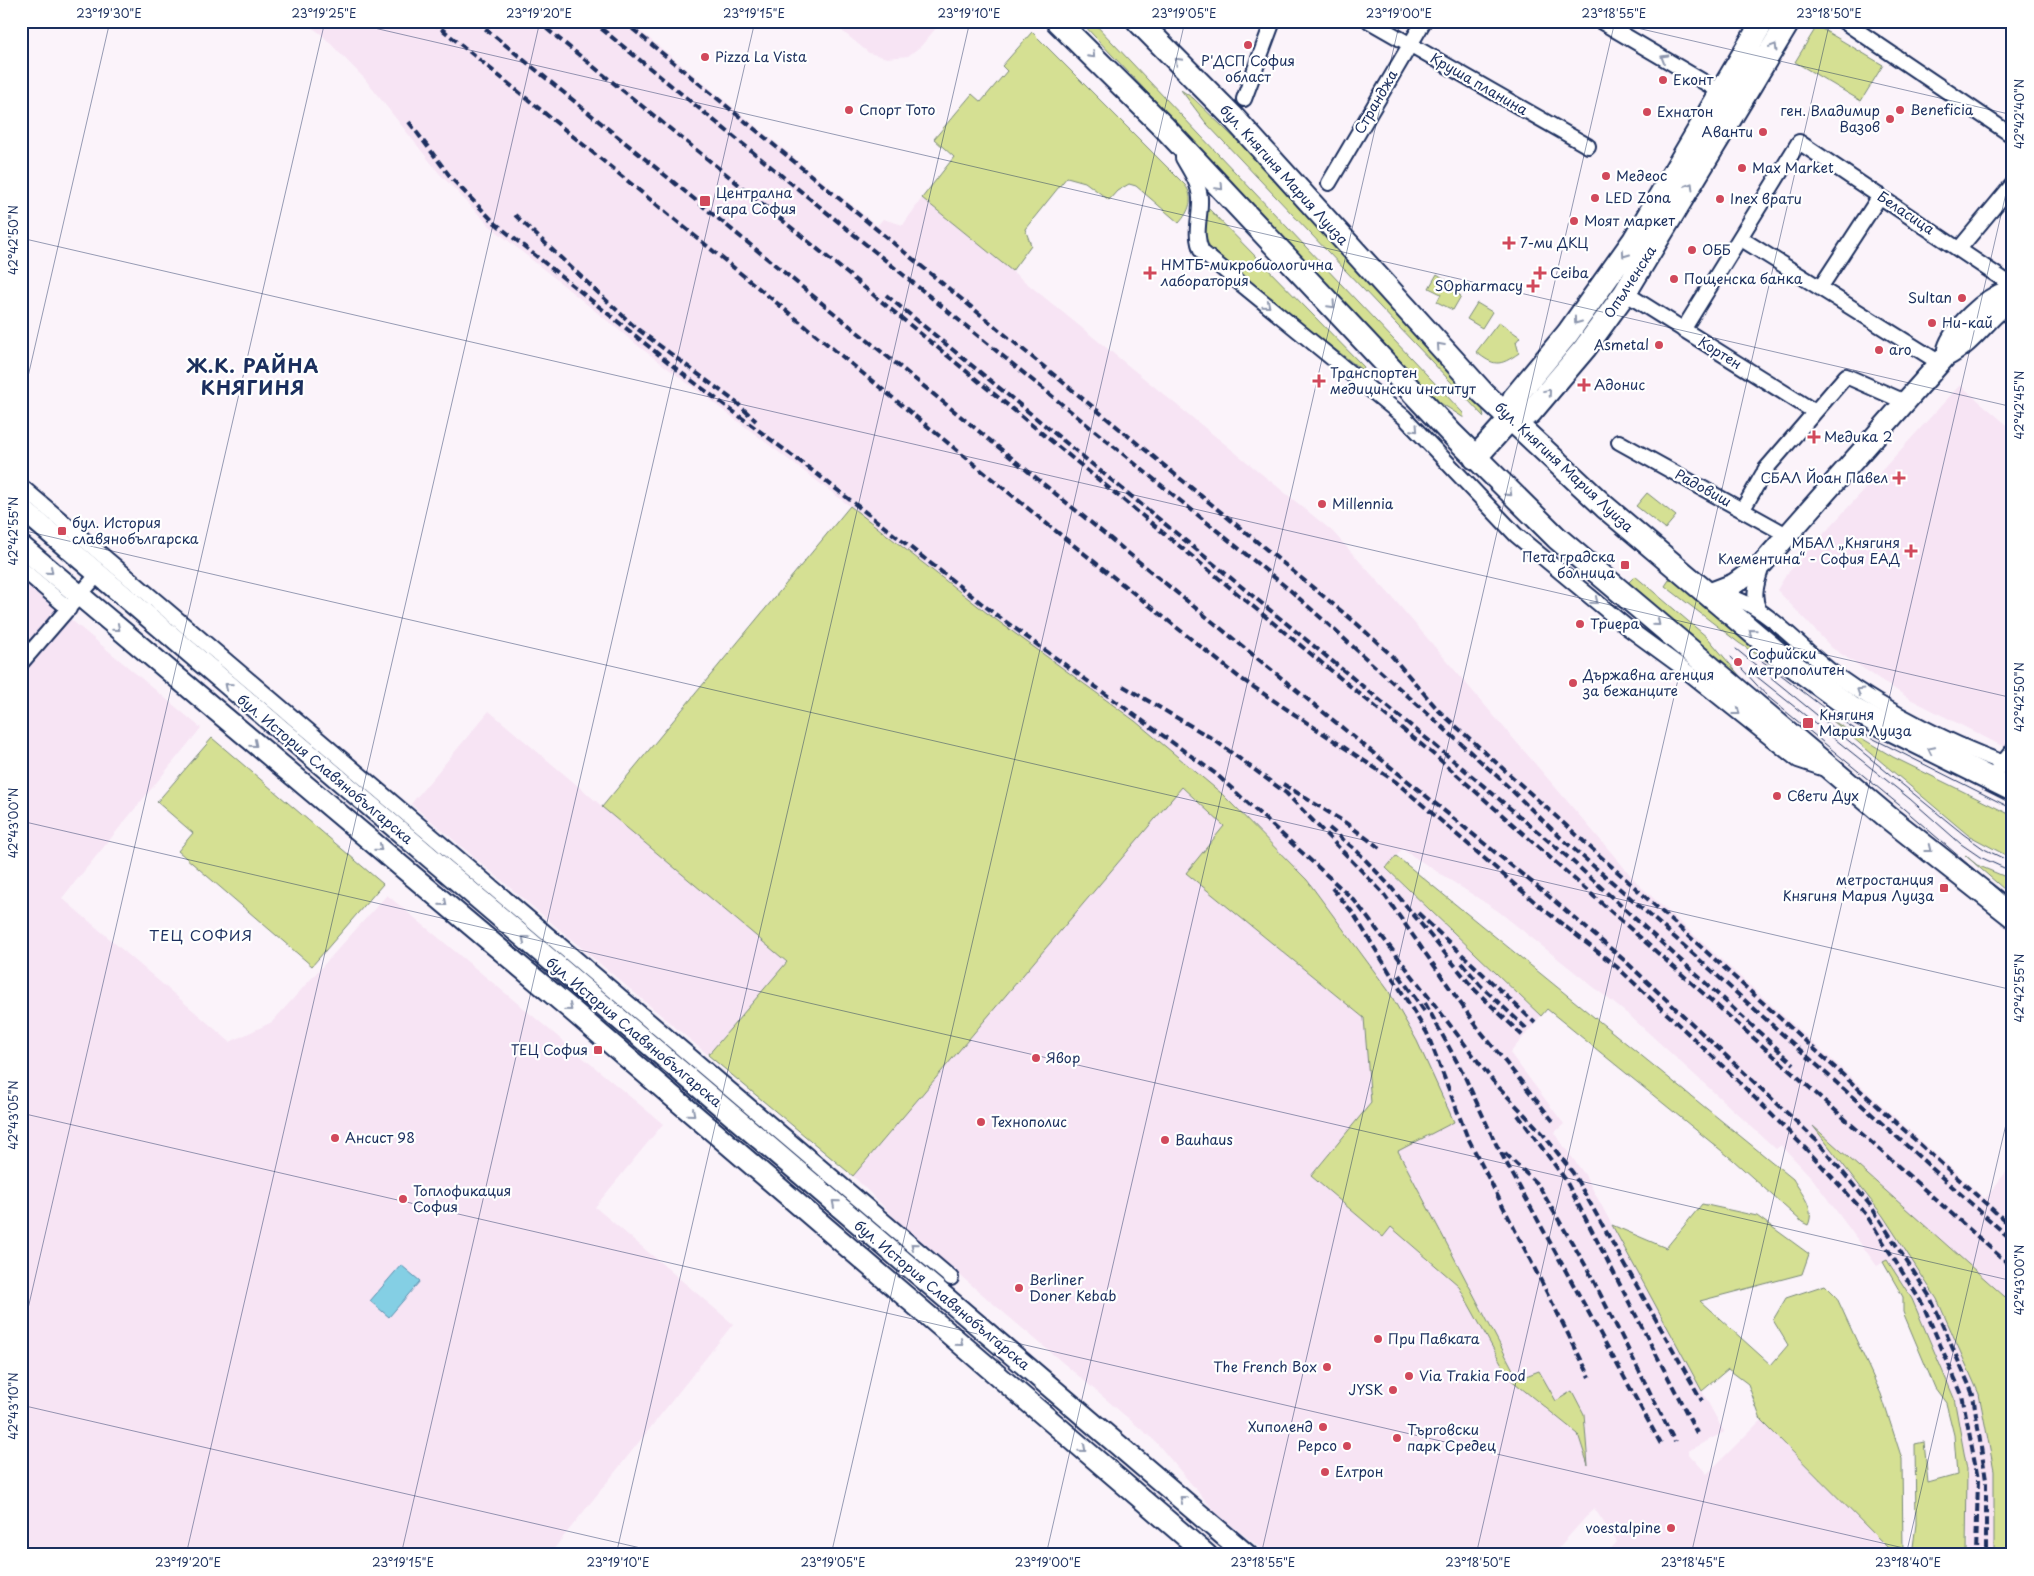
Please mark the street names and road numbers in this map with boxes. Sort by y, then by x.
street label: Круша планина [1427,47,1532,120]
street label: Странджа [1349,65,1403,138]
street label: бул. Княгиня Мария Луиза [1215,100,1354,250]
street label: Беласица [1874,186,1939,240]
street label: Опълченска [1598,241,1661,322]
street label: Кортен [1694,331,1746,374]
street label: бул. Княгиня Мария Луиза [1490,397,1639,537]
street label: Радовиш [1671,463,1735,512]
street label: бул. История Славянобългарска [233,689,418,849]
street label: бул. История Славянобългарска [542,952,727,1112]
street label: бул. История Славянобългарска [850,1215,1035,1375]

